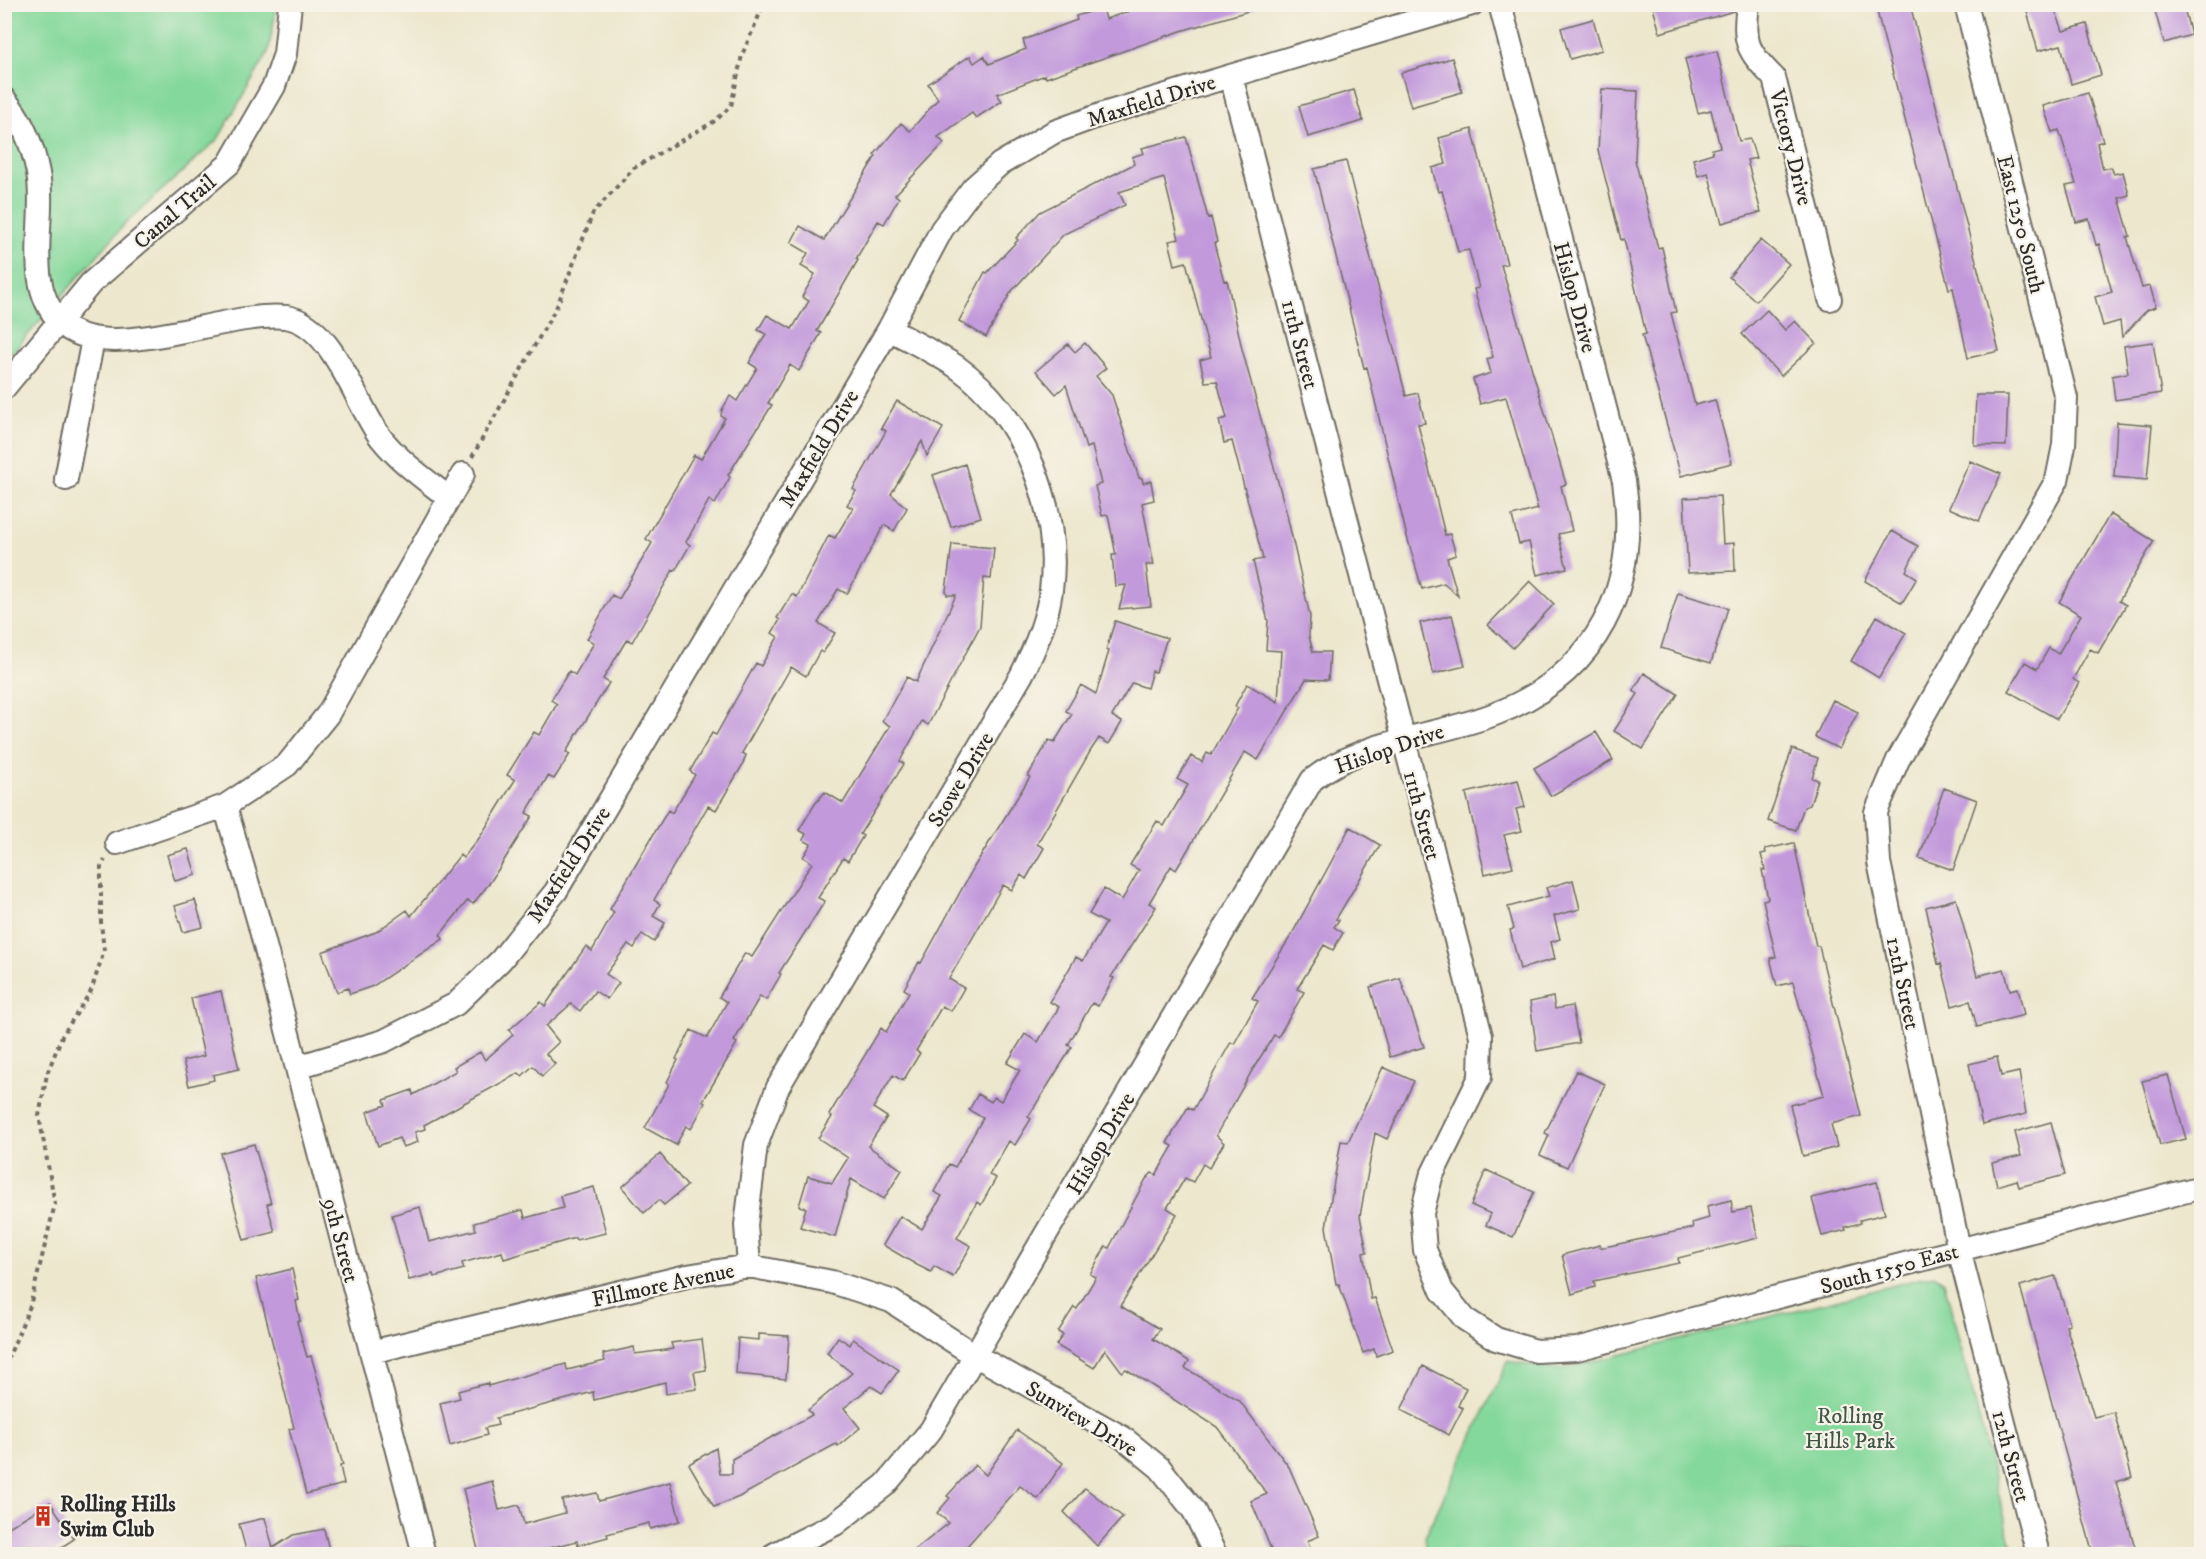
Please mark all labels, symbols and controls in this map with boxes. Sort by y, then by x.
street label: Maxfield Drive [1084,69,1219,134]
street label: Victory Drive [1763,85,1818,208]
street label: East 1250 South [1990,152,2051,297]
street label: Canal Trail [128,169,222,255]
street label: Hislop Drive [1547,239,1602,356]
street label: 11th Street [1275,297,1324,392]
street label: Maxfield Drive [773,385,865,513]
street label: Hislop Drive [1331,718,1448,781]
street label: Stowe Drive [922,727,1000,832]
street label: 11th Street [1397,768,1446,863]
street label: Maxfield Drive [522,802,617,928]
street label: 12th Street [1880,934,1926,1032]
street label: Hislop Drive [1061,1088,1141,1200]
street label: 9th Street [316,1194,365,1286]
street label: South 1550 East [1817,1238,1961,1301]
street label: Fillmore Avenue [590,1257,737,1314]
street label: Sunview Drive [1020,1375,1142,1463]
park label: Rolling Hills Park [1805,1403,1895,1455]
street label: 12th Street [1985,1407,2036,1505]
place label: Rolling Hills Swim Club [60,1491,176,1543]
building icon: Rolling Hills Swim Club [31,1504,55,1528]

